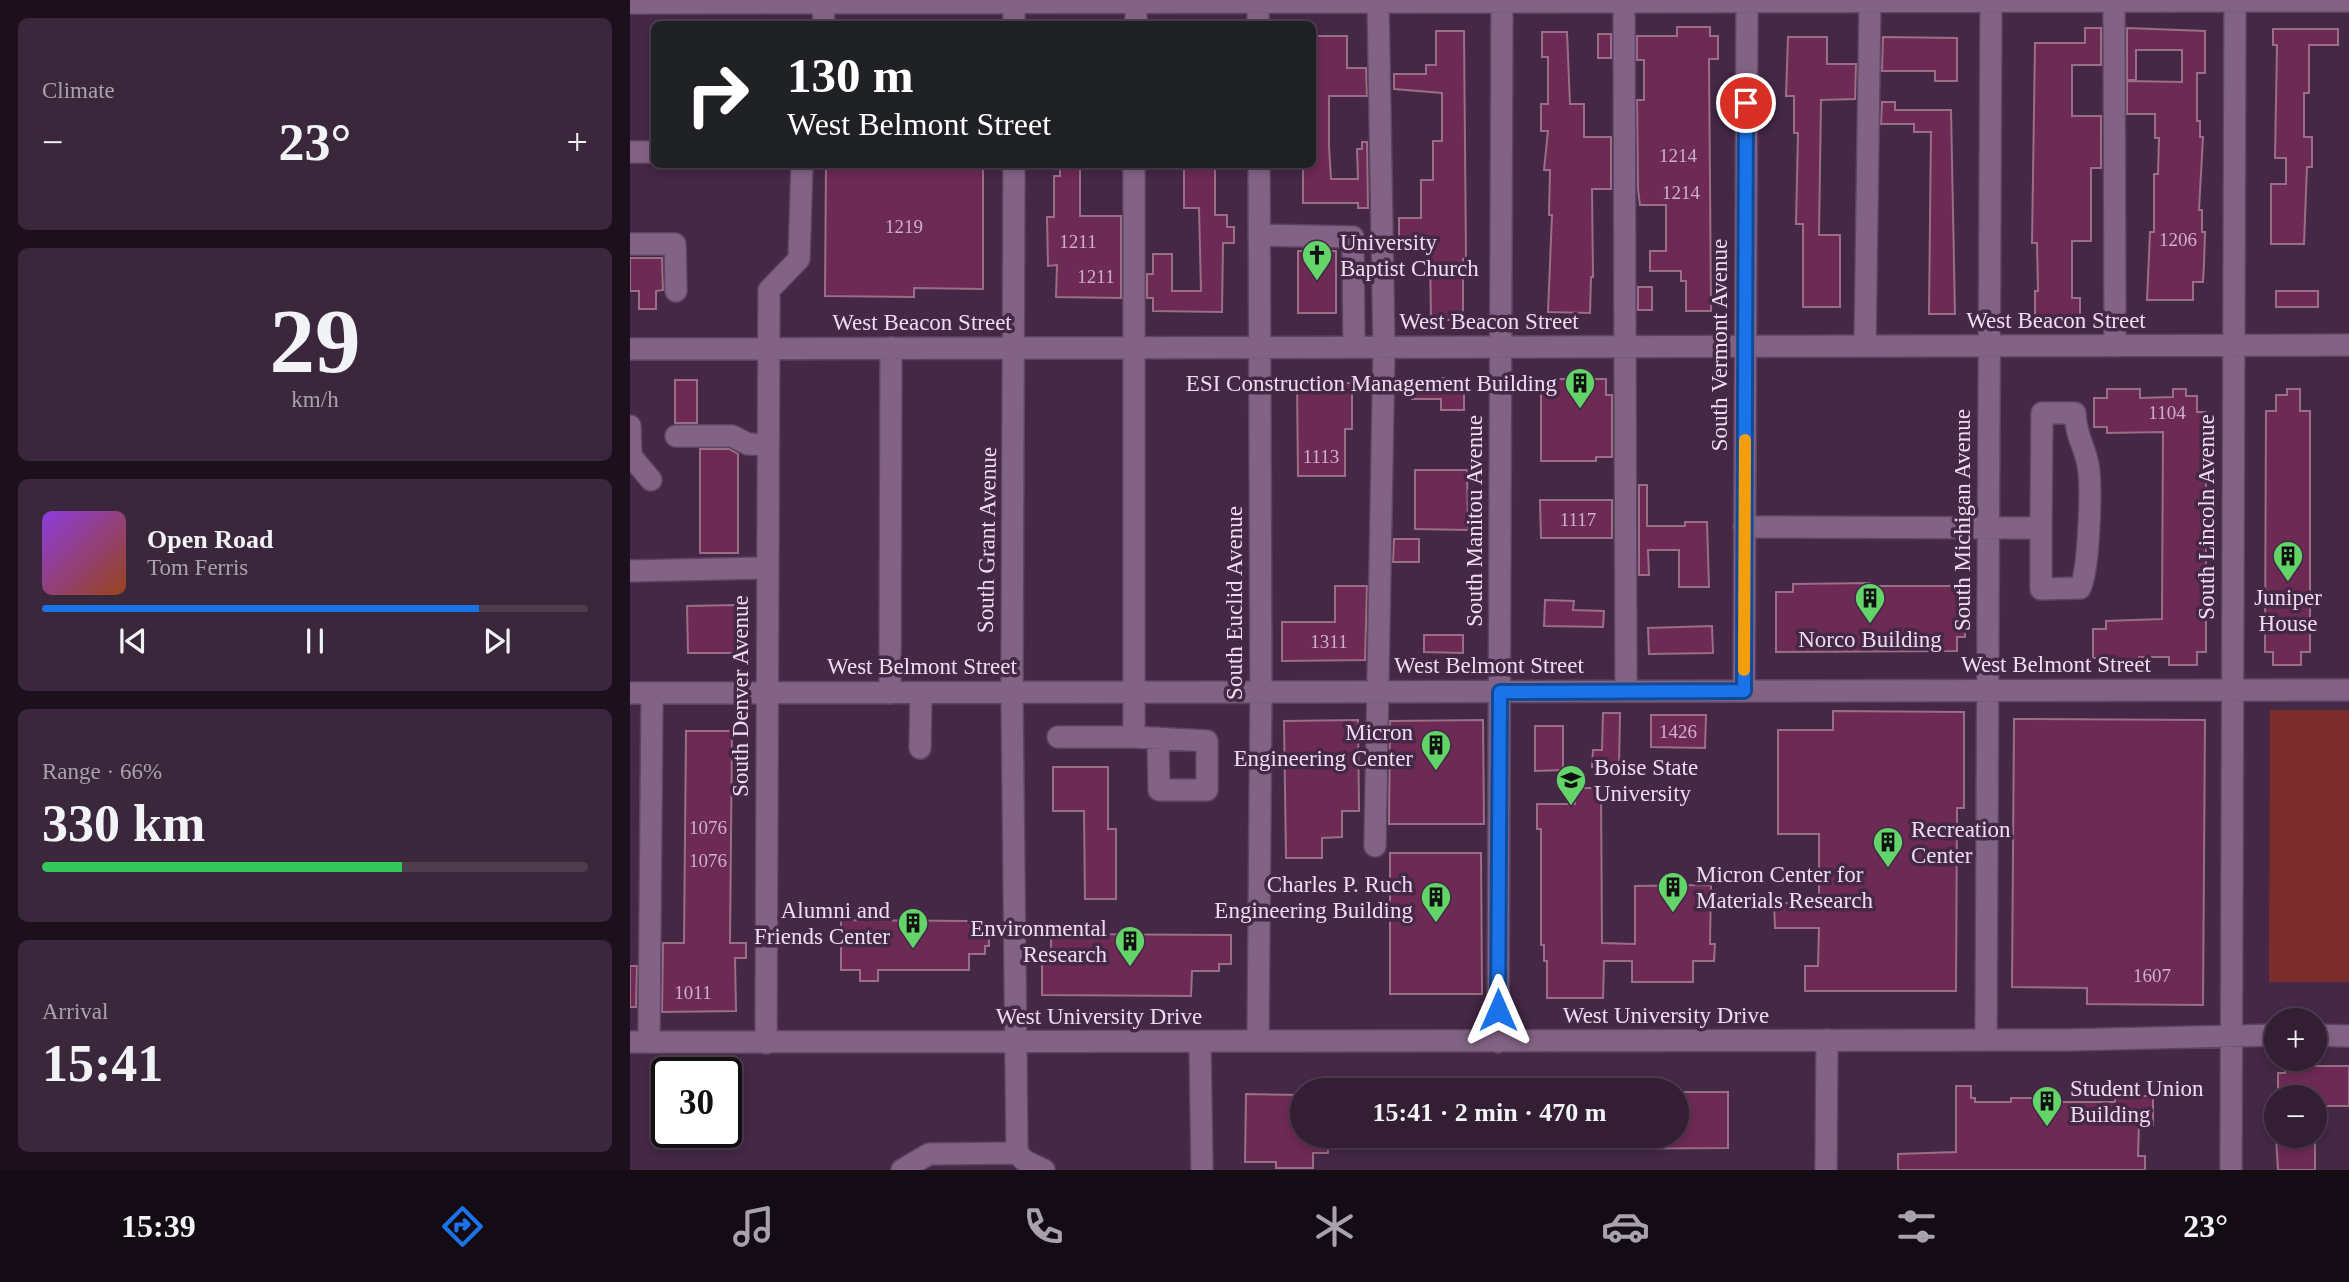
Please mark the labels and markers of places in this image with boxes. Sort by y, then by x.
pin [1716,73,1776,133]
place label: University Baptist Church [1340,230,1479,281]
church icon: University Baptist Church [1300,238,1334,282]
building icon: ESI Construction Management Building [1563,366,1597,410]
place label: ESI Construction Management Building [1186,371,1557,396]
building icon: Juniper House [2271,539,2305,583]
building icon: Norco Building [1853,581,1887,625]
place label: Juniper House [2254,585,2322,636]
place label: Norco Building [1798,627,1942,652]
place label: Micron Engineering Center [1234,720,1413,771]
building icon: Micron Engineering Center [1419,728,1453,772]
place label: Boise State University [1594,755,1698,806]
school or university icon: Boise State University [1554,763,1588,807]
place label: Recreation Center [1911,817,2011,868]
building icon: Recreation Center [1871,825,1905,869]
place label: Micron Center for Materials Research [1696,862,1873,913]
building icon: Micron Center for Materials Research [1656,870,1690,914]
place label: Charles P. Ruch Engineering Building [1214,872,1413,923]
building icon: Charles P. Ruch Engineering Building [1419,880,1453,924]
place label: Alumni and Friends Center [754,898,890,949]
building icon: Alumni and Friends Center [896,906,930,950]
place label: Environmental Research [970,916,1107,967]
building icon: Environmental Research [1113,924,1147,968]
place label: Student Union Building [2070,1076,2204,1127]
building icon: Student Union Building [2030,1084,2064,1128]

